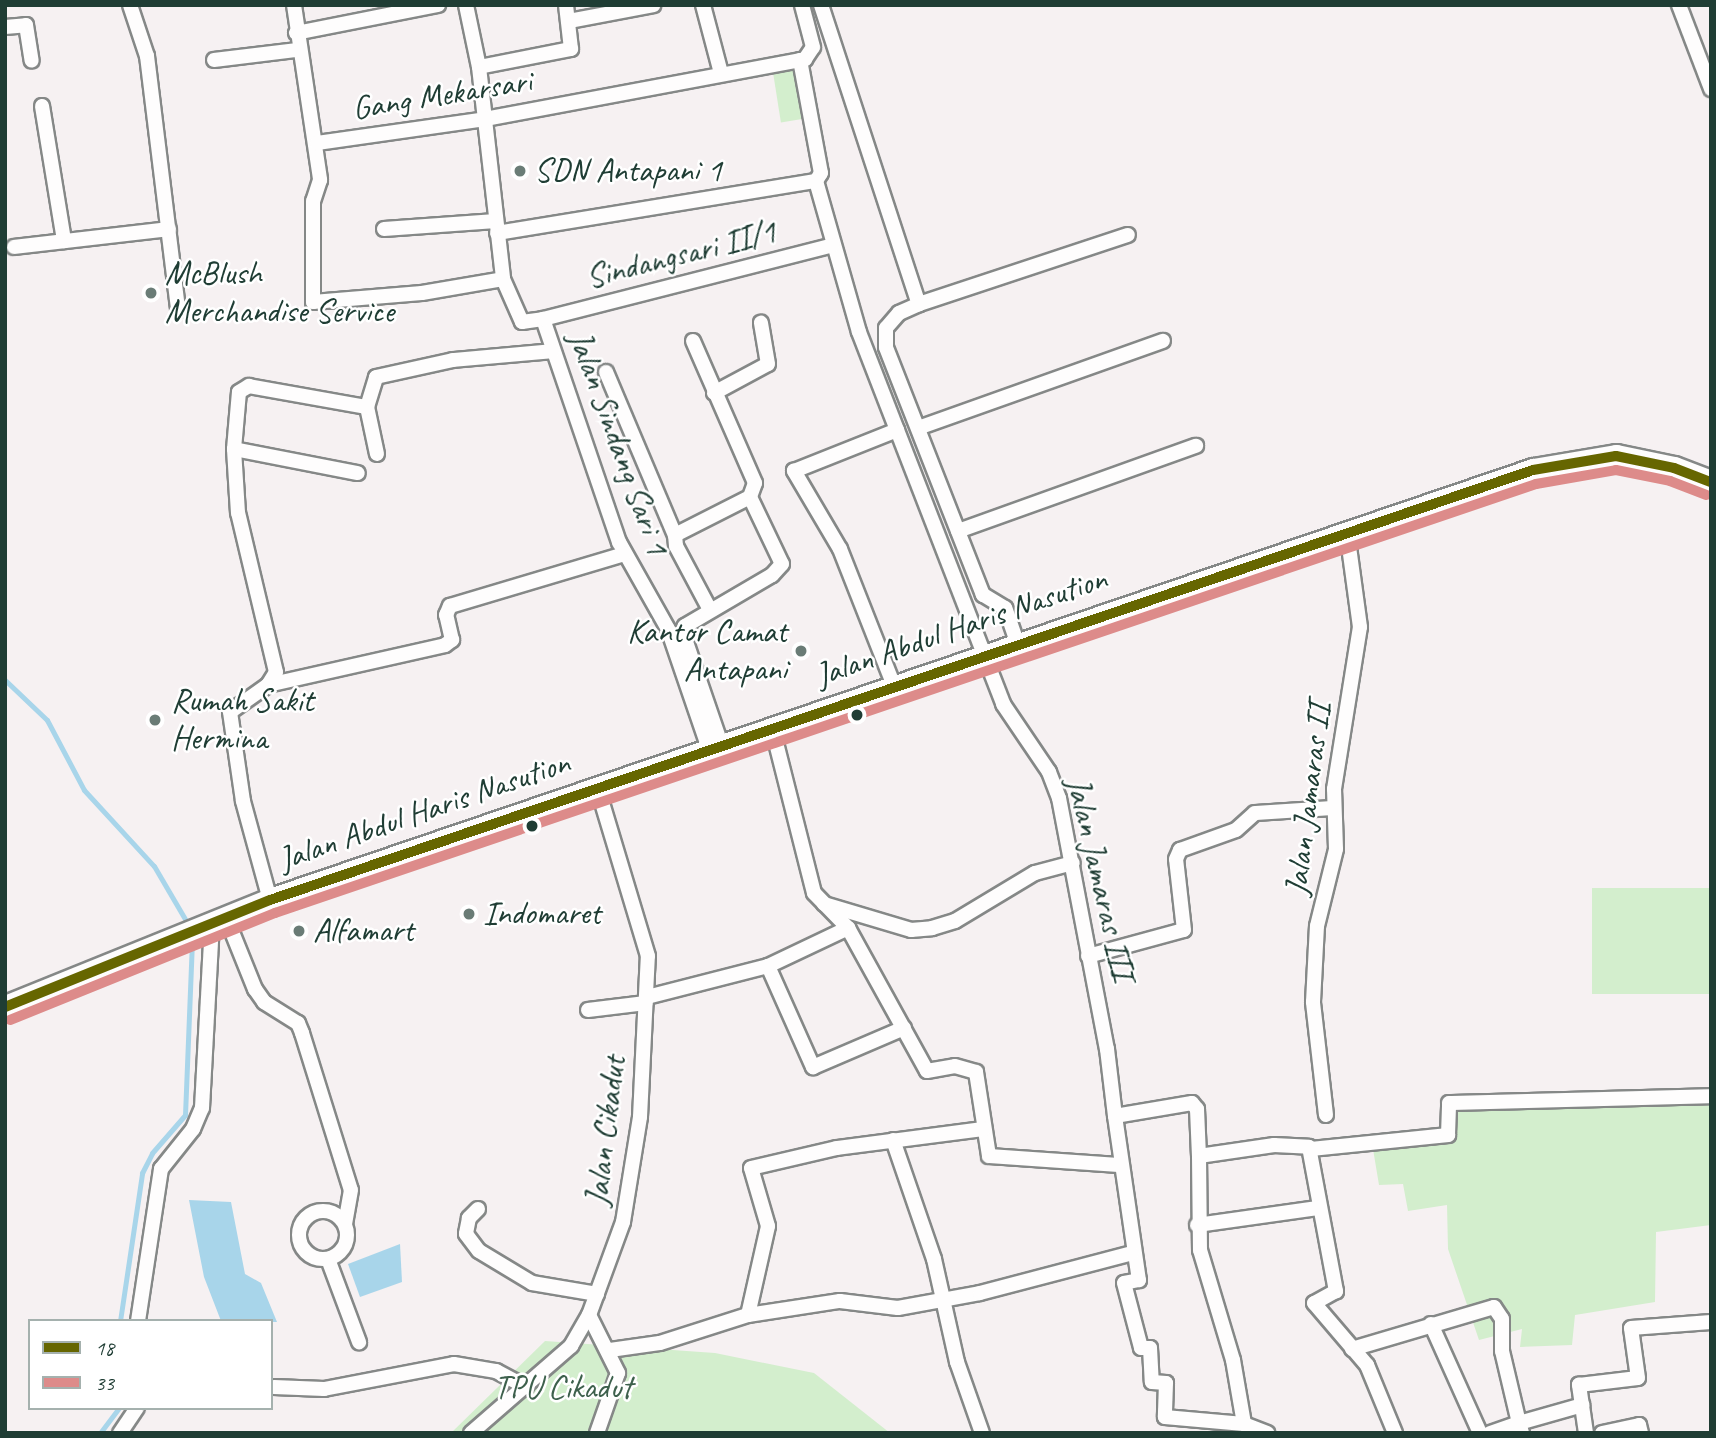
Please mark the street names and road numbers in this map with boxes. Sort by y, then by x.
street label: Gang Mekarsari [350,61,534,129]
street label: Sindangsari II/1 [582,212,780,298]
street label: Jalan Sindang Sari 1 [559,326,677,560]
street label: Jalan Abdul Haris Nasution [809,558,1113,696]
street label: Jalan Jamaras II [1277,701,1339,897]
street label: Jalan Abdul Haris Nasution [272,742,576,880]
street label: Jalan Jamaras III [1057,774,1143,984]
street label: Jalan Cikadut [577,1055,635,1207]

